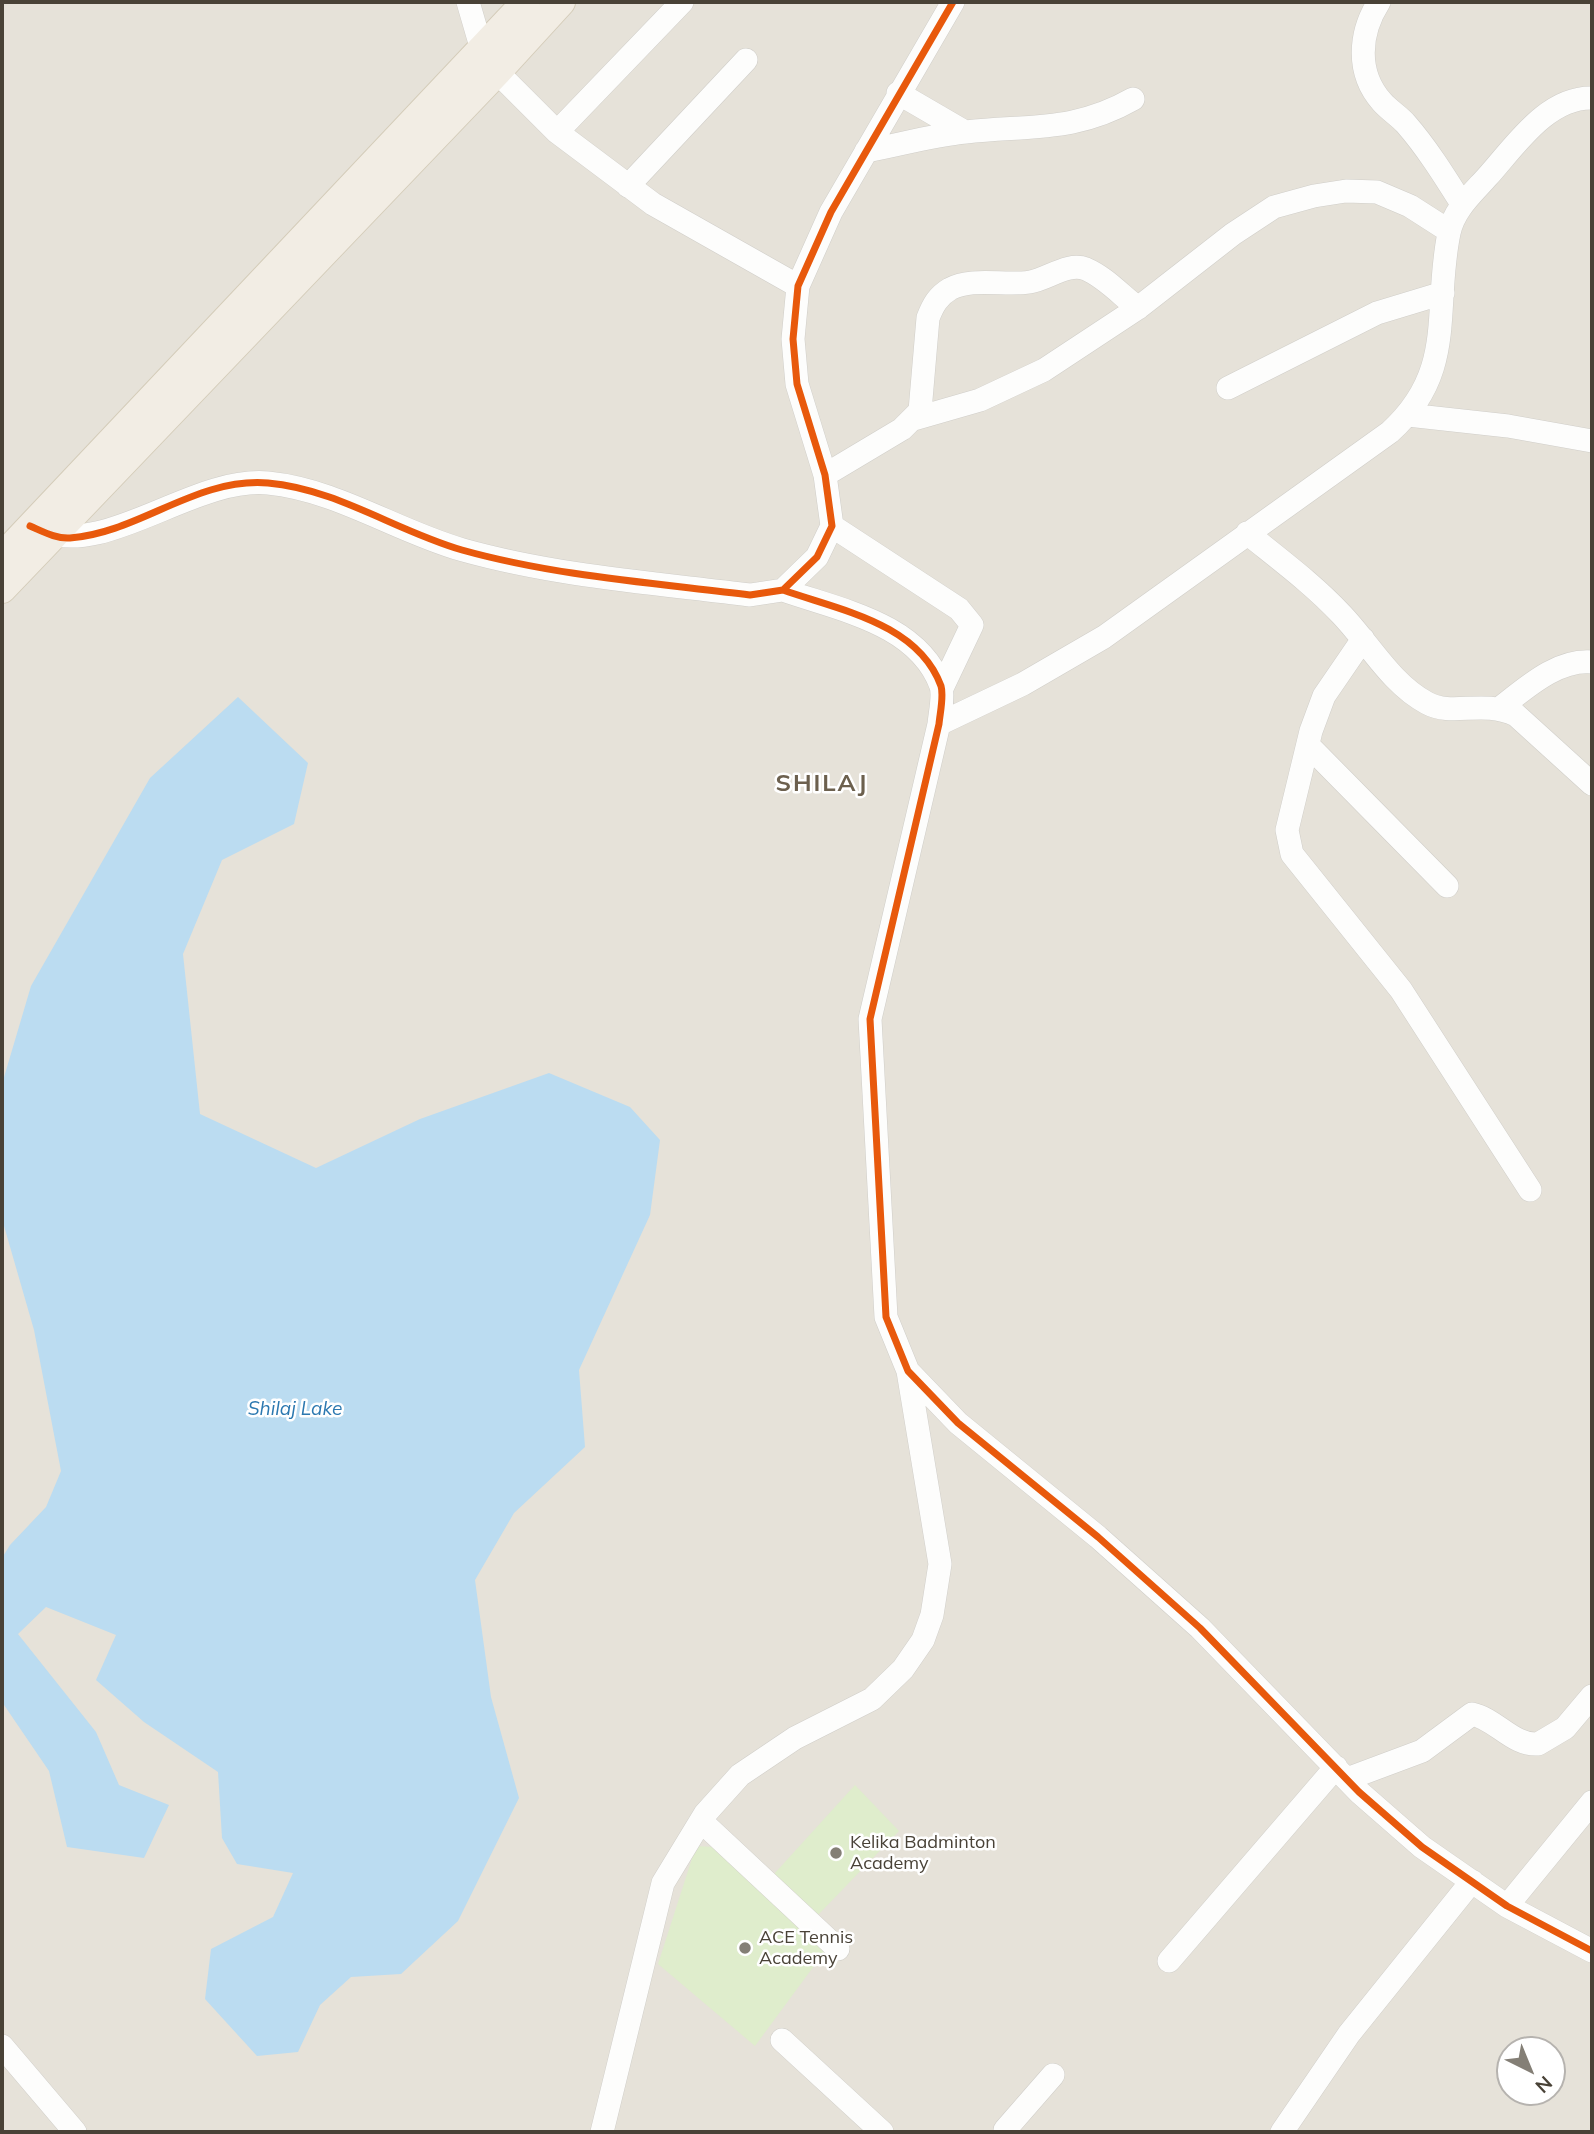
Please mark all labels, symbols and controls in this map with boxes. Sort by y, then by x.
district label: SHILAJ [776,770,868,798]
water label: Shilaj Lake [248,1398,342,1420]
place label: Kelika Badminton Academy [850,1832,996,1874]
marker: Kelika Badminton Academy [828,1845,844,1861]
place label: ACE Tennis Academy [759,1927,853,1969]
marker: ACE Tennis Academy [737,1940,753,1956]
north arrow [1496,2036,1566,2106]
text: N [1531,2071,1557,2099]

